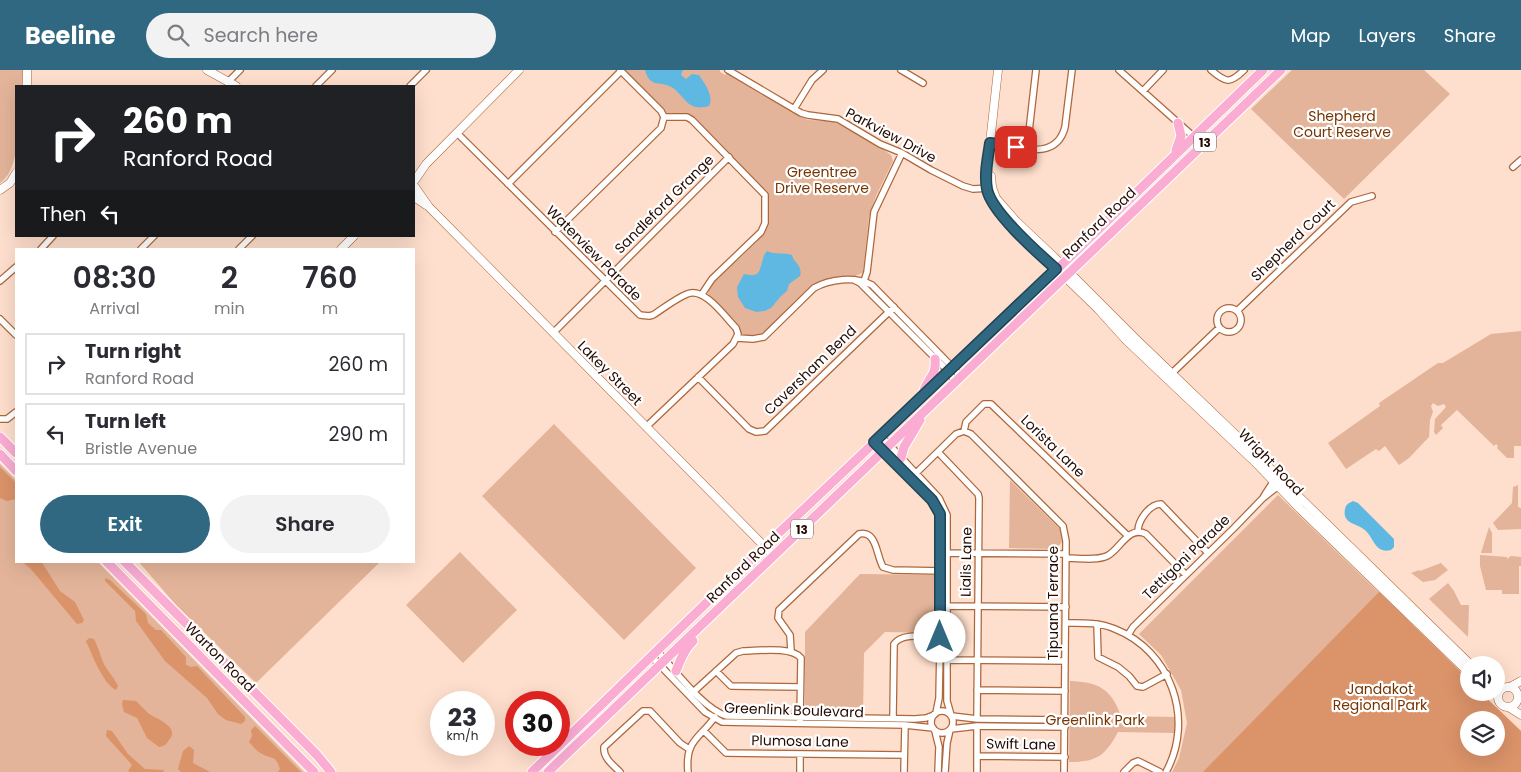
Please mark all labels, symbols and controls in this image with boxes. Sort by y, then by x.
search box [146,13,496,58]
text: Beeline [25,19,116,52]
icon: search [164,21,192,49]
text: Search here [204,22,318,49]
text: Map [1291,23,1331,48]
text: Layers [1359,23,1416,48]
text: Share [1444,23,1496,48]
text: 260 m [123,96,233,145]
street label: Parkview Drive [842,103,940,168]
icon: right [40,105,105,170]
park label: Shepherd Court Reserve [1293,106,1391,142]
pin [995,126,1037,168]
road number: 13 [1194,132,1216,152]
icon: arrive [1002,133,1030,161]
text: Ranford Road [123,143,273,174]
street label: Sandleford Grange [610,150,718,258]
park label: Greentree Drive Reserve [775,162,869,198]
street label: Ranford Road [1058,183,1140,263]
street label: Shepherd Court [1246,194,1340,286]
icon: left [96,200,124,228]
text: Then [40,201,86,228]
street label: Waterview Parade [542,201,646,305]
text: 08:30 [73,256,157,299]
text: 2 [221,256,238,299]
text: 760 [302,256,357,299]
text: Arrival [89,297,140,320]
text: min [214,297,245,320]
text: m [322,297,338,320]
street label: Caversham Bend [759,321,861,419]
street label: Lakey Street [573,336,647,410]
text: Turn right [85,338,181,365]
icon: right [42,350,70,378]
text: 260 m [328,351,388,378]
text: Ranford Road [85,367,194,390]
text: Turn left [85,408,166,435]
street label: Lorista Lane [1016,410,1090,482]
icon: left [42,420,70,448]
text: 290 m [329,421,388,448]
street label: Wright Road [1234,424,1308,500]
text: Bristle Avenue [85,437,197,460]
button: Exit [40,495,210,553]
button: Share [220,495,390,553]
street label: Tettigoni Parade [1138,510,1234,604]
road number: 13 [791,519,813,538]
street label: Lialis Lane [955,526,977,597]
street label: Ranford Road [702,527,784,607]
street label: Tipuana Terrace [1043,545,1063,660]
position arrow [913,610,965,662]
street label: Warton Road [181,618,259,696]
map controls [1460,656,1505,756]
button: sound [1460,656,1505,701]
park label: Jandakot Regional Park [1333,679,1428,715]
speed limit sign: 30 [505,691,570,756]
street label: Greenlink Boulevard [724,698,864,722]
text: 23 [448,700,477,735]
park label: Greenlink Park [1045,710,1145,730]
button: layers [1460,711,1505,756]
text: km/h [447,727,478,744]
street label: Plumosa Lane [751,730,849,752]
street label: Swift Lane [986,733,1056,755]

